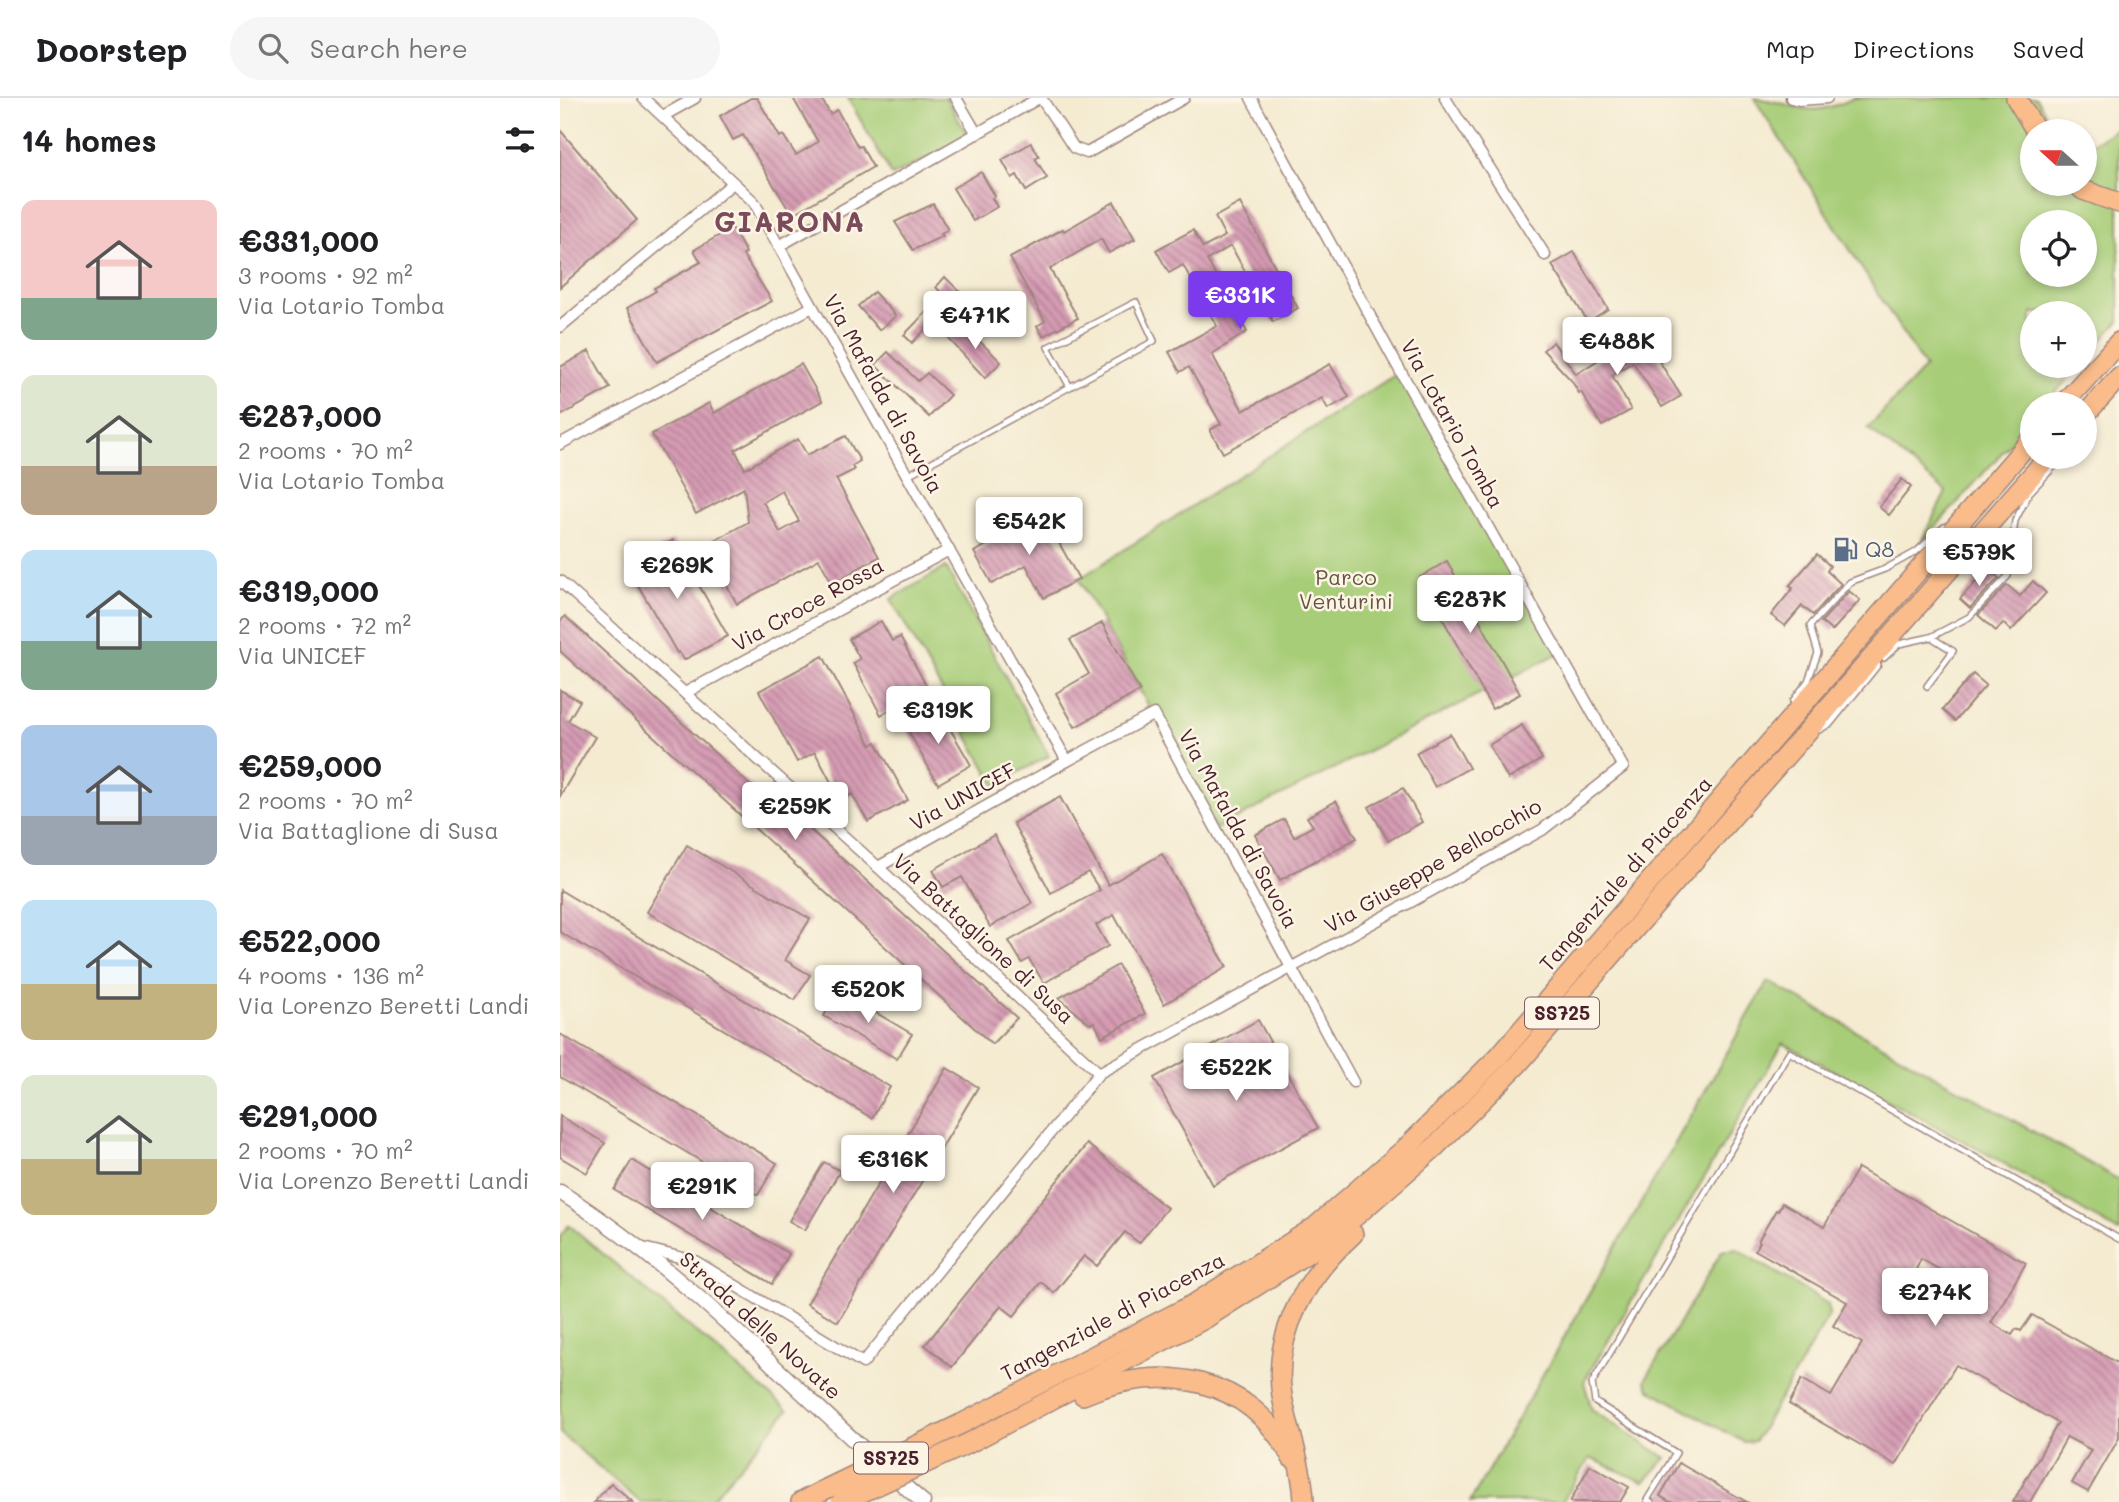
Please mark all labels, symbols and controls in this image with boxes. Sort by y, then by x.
search box [230,17,720,80]
text: Doorstep [35,27,188,70]
icon: search [254,29,292,67]
text: Search here [310,31,468,65]
text: Map [1766,33,1815,64]
text: Directions [1853,33,1975,64]
text: Saved [2013,33,2084,64]
north arrow [2020,119,2096,196]
map controls [2020,119,2097,469]
text: 14 homes [21,120,157,160]
icon: filters [501,121,539,159]
district label: GIARONA [714,203,866,239]
button: locate [2020,210,2097,287]
text: €331,000 [238,220,379,260]
icon: home [77,228,161,312]
text: 3 rooms · 92 m² [238,260,413,290]
pin: €331K [1191,272,1289,331]
text: €331K [1204,279,1276,309]
street label: Via Mafalda di Savoia [818,289,950,498]
text: Via Lotario Tomba [238,290,445,320]
pin: €471K [926,292,1024,351]
text: €471K [939,299,1011,329]
button: + [2020,301,2097,378]
pin: €488K [1568,317,1666,377]
text: €488K [1579,325,1655,355]
street label: Via Lotario Tomba [1396,334,1511,512]
button: − [2020,392,2097,469]
text: €287,000 [238,395,382,435]
icon: home [77,403,161,487]
text: 2 rooms · 70 m² [238,435,413,465]
text: Via Lotario Tomba [238,465,445,495]
pin: €542K [980,498,1078,557]
text: €542K [992,505,1066,535]
pin: €579K [1930,528,2028,588]
place label: Q8 [1865,535,1894,562]
fuel station icon: Q8 [1831,536,1859,564]
text: €579K [1942,536,2016,566]
pin: €269K [628,542,726,601]
text: €269K [640,549,714,579]
street label: Via Croce Rossa [727,551,888,657]
park label: Parco Venturini [1299,563,1393,614]
text: €319,000 [238,570,379,610]
pin: €287K [1421,575,1519,635]
icon: home [77,578,161,662]
text: €287K [1433,583,1507,613]
text: 2 rooms · 72 m² [238,610,411,640]
text: Via UNICEF [238,640,366,670]
pin: €319K [889,686,987,746]
text: €319K [902,694,974,724]
street label: Via Mafalda di Savoia [1173,724,1305,933]
text: €259,000 [238,745,382,785]
icon: home [77,753,161,837]
street label: Via UNICEF [904,755,1020,836]
street label: Tangenziale di Piacenza [1533,770,1717,976]
pin: €259K [746,782,844,842]
text: 2 rooms · 70 m² [238,785,413,815]
text: €259K [758,790,832,820]
street label: Via Giuseppe Bellocchio [1319,791,1546,938]
text: Via Battaglione di Susa [238,815,499,845]
street label: Via Battaglione di Susa [888,847,1080,1029]
text: €522,000 [238,920,380,960]
icon: home [77,928,161,1012]
text: 4 rooms · 136 m² [238,960,424,990]
pin: €520K [819,965,917,1025]
text: €520K [831,973,905,1003]
text: Via Lorenzo Beretti Landi [238,990,529,1020]
road number: SS725 [1525,998,1599,1029]
pin: €522K [1187,1044,1285,1103]
text: €522K [1200,1051,1272,1081]
text: €291,000 [238,1095,378,1135]
icon: home [77,1103,161,1187]
text: 2 rooms · 70 m² [238,1135,413,1165]
pin: €316K [844,1136,942,1195]
text: €316K [857,1143,929,1173]
pin: €291K [653,1162,751,1222]
text: Via Lorenzo Beretti Landi [238,1165,529,1195]
text: €291K [667,1170,737,1200]
street label: Strada delle Novate [674,1245,848,1405]
street label: Tangenziale di Piacenza [996,1245,1229,1386]
pin: €274K [1886,1268,1984,1328]
text: €274K [1898,1276,1972,1306]
road number: SS725 [854,1442,928,1474]

